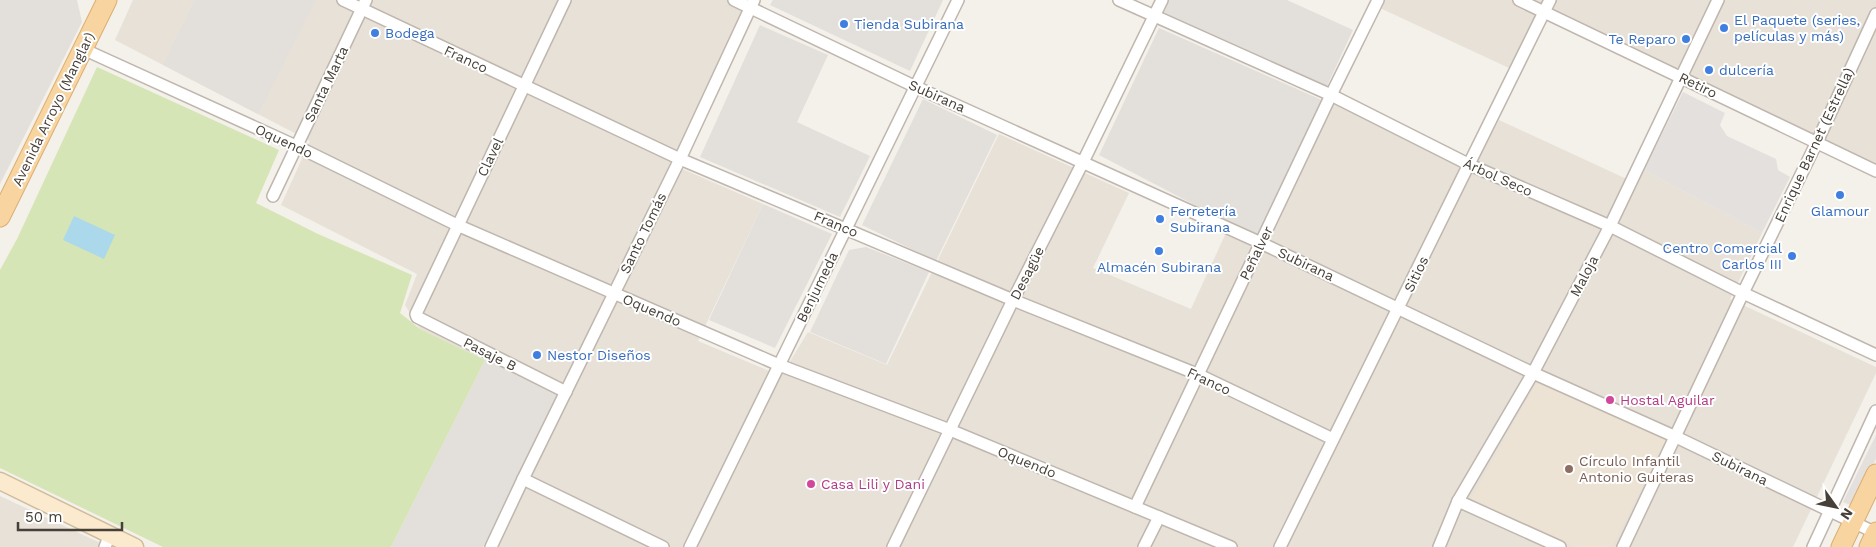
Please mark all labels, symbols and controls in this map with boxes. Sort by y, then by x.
place label: El Paquete (series, películas y más) [1734,12,1860,44]
place label: Tienda Subirana [854,16,964,32]
marker: Tienda Subirana [838,18,850,30]
marker: El Paquete (series, películas y más) [1718,22,1730,34]
place label: Bodega [385,25,435,41]
marker: Bodega [369,27,381,39]
street label: Avenida Arroyo (Manglar) [9,29,97,188]
place label: Te Reparo [1608,31,1676,47]
marker: Te Reparo [1680,33,1692,45]
street label: Franco [442,42,490,76]
street label: Santa Marta [301,43,351,125]
place label: dulcería [1719,62,1774,78]
marker: dulcería [1703,64,1715,76]
street label: Enrique Barnet (Estrella) [1771,65,1857,225]
street label: Retiro [1676,69,1720,101]
street label: Subirana [906,76,968,116]
street label: Oquendo [253,121,315,161]
street label: Clavel [474,134,507,179]
street label: Árbol Seco [1461,155,1535,199]
marker: Glamour [1834,189,1846,201]
street label: Santo Tomás [617,190,669,276]
place label: Ferretería Subirana [1170,203,1236,235]
place label: Glamour [1811,203,1870,219]
street label: Franco [812,208,860,240]
marker: Ferretería Subirana [1154,213,1166,225]
street label: Peñalver [1236,223,1276,283]
place label: Centro Comercial Carlos III [1663,240,1783,272]
street label: Desagüe [1007,244,1047,302]
street label: Subirana [1275,244,1337,284]
marker: Almacén Subirana [1153,245,1165,257]
street label: Benjumeda [793,249,841,325]
marker: Centro Comercial Carlos III [1786,250,1798,262]
street label: Sitios [1400,253,1432,295]
street label: Maloja [1567,253,1601,299]
place label: Almacén Subirana [1097,259,1221,275]
street label: Oquendo [620,291,684,329]
street label: Pasaje B [461,334,519,374]
place label: Nestor Diseños [547,347,651,363]
marker: Nestor Diseños [531,349,543,361]
street label: Franco [1185,364,1233,398]
place label: Hostal Aguilar [1620,392,1715,408]
marker: Hostal Aguilar [1604,394,1616,406]
street label: Oquendo [995,443,1059,481]
street label: Subirana [1709,448,1771,488]
place label: Círculo Infantil Antonio Guiteras [1579,453,1694,485]
marker: Círculo Infantil Antonio Guiteras [1563,463,1575,475]
place label: Casa Lili y Dani [821,476,925,492]
marker: Casa Lili y Dani [805,478,817,490]
north arrow [1811,482,1861,532]
scale bar [18,500,121,532]
text: N [1837,505,1856,523]
text: 50 m [25,508,62,526]

